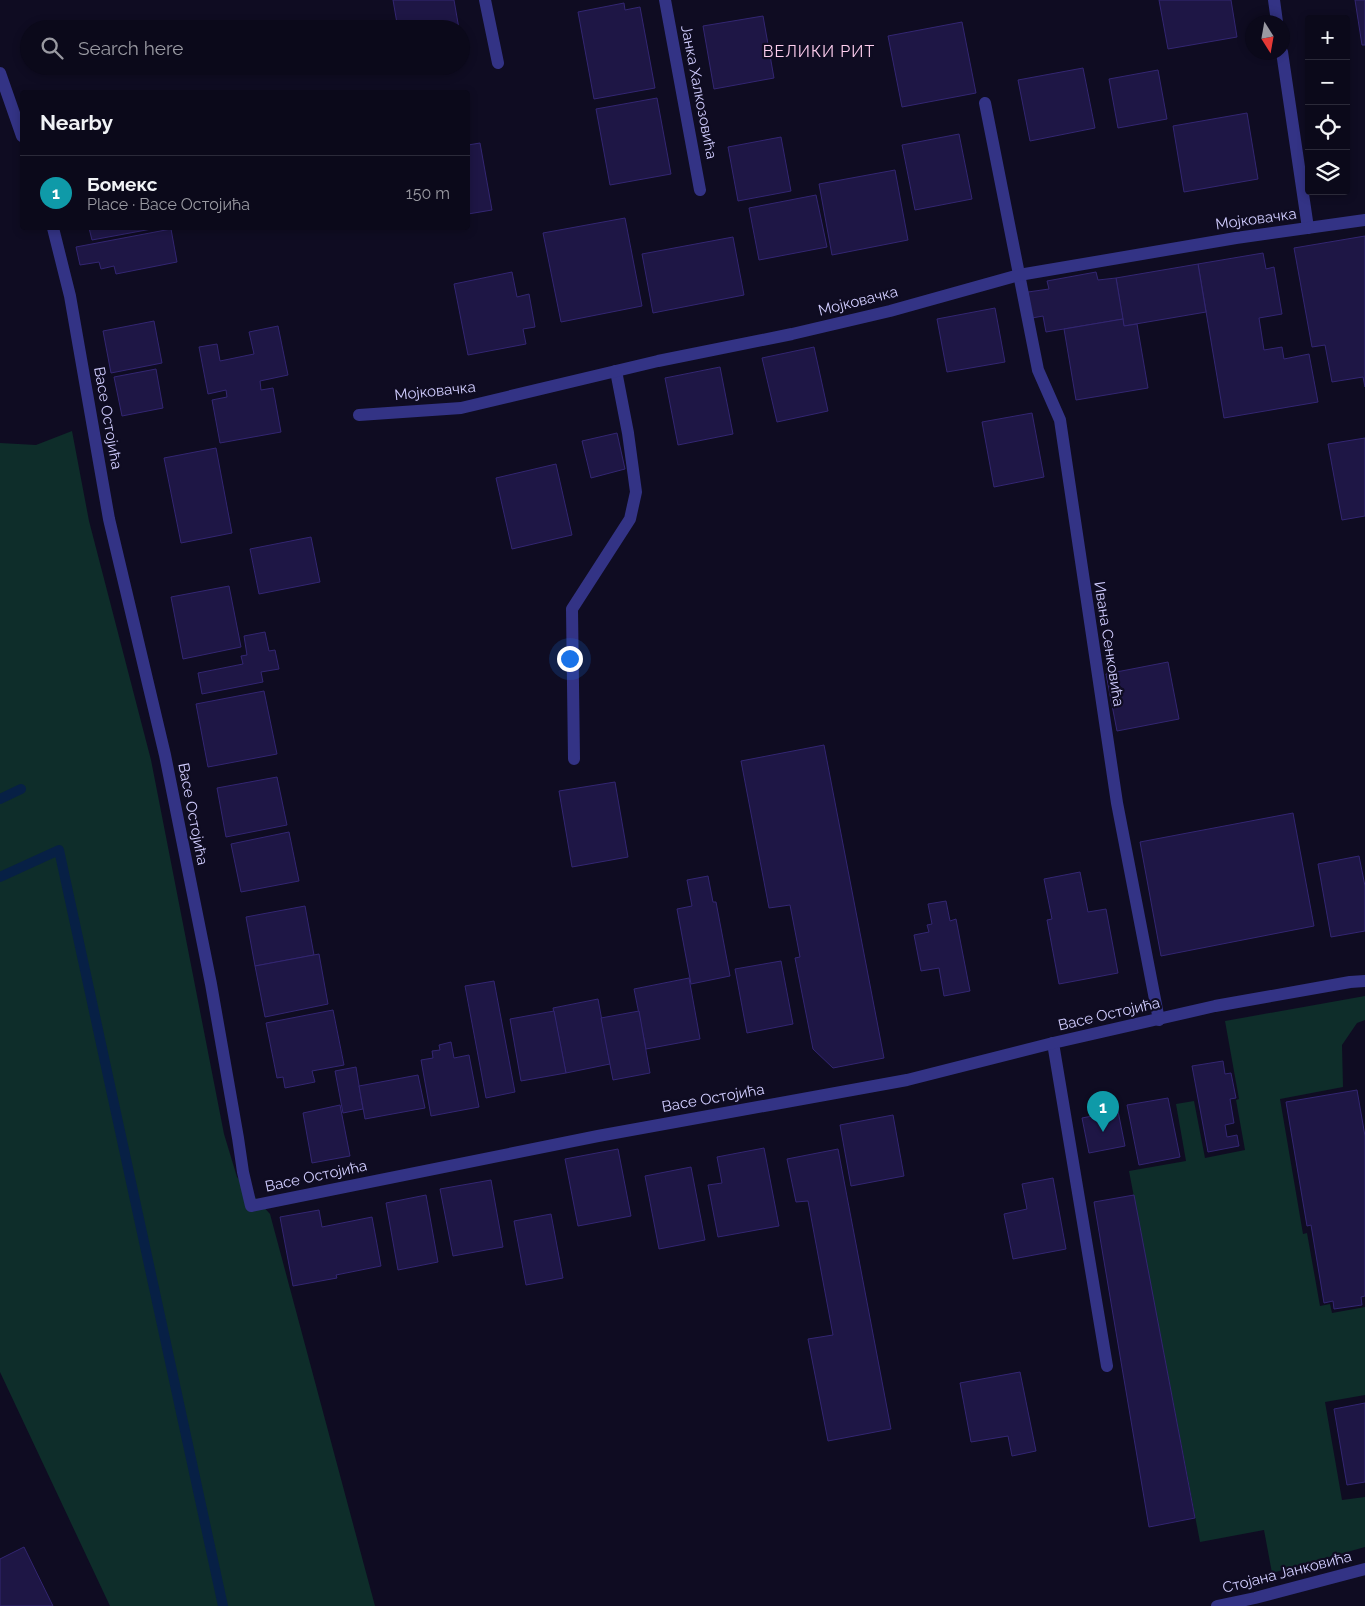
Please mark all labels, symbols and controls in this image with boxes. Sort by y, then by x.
north arrow [1245,15,1290,60]
map controls [1305,15,1350,195]
button: + [1305,15,1350,60]
search box [20,20,470,75]
street label: Јанка Халкозовића [677,24,721,160]
icon: search [38,34,66,62]
text: Search here [78,37,184,59]
district label: ВЕЛИКИ РИТ [763,42,875,61]
button: − [1305,60,1350,105]
button: locate [1305,105,1350,150]
text: Nearby [40,110,113,135]
button: layers [1305,150,1350,195]
text: Бомекс [87,173,158,195]
text: 1 [52,184,60,203]
text: 150 m [406,184,450,203]
text: Place · Васе Остојића [87,195,250,214]
street label: Мојковачка [1214,204,1298,234]
street label: Мојковачка [816,282,900,320]
street label: Васе Остојића [90,365,126,471]
street label: Мојковачка [394,378,476,404]
street label: Ивана Сенковића [1090,580,1128,708]
your location [557,646,583,672]
street label: Васе Остојића [174,761,212,867]
street label: Васе Остојића [1056,994,1162,1034]
street label: Васе Остојића [660,1080,766,1116]
pin: 1 [1087,1091,1119,1132]
street label: Васе Остојића [263,1156,369,1196]
street label: Стојана Јанковића [1221,1547,1353,1597]

